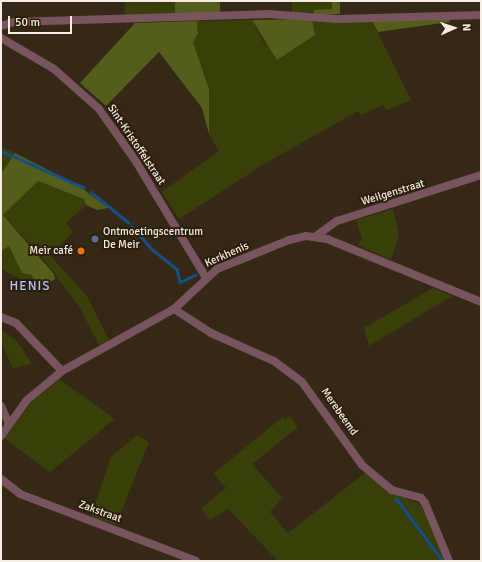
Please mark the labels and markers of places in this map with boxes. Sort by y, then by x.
place label: Ontmoetingscentrum De Meir [103,226,203,252]
marker: Ontmoetingscentrum De Meir [90,234,100,244]
place label: Meir café [29,244,73,258]
marker: Meir café [76,246,86,256]

